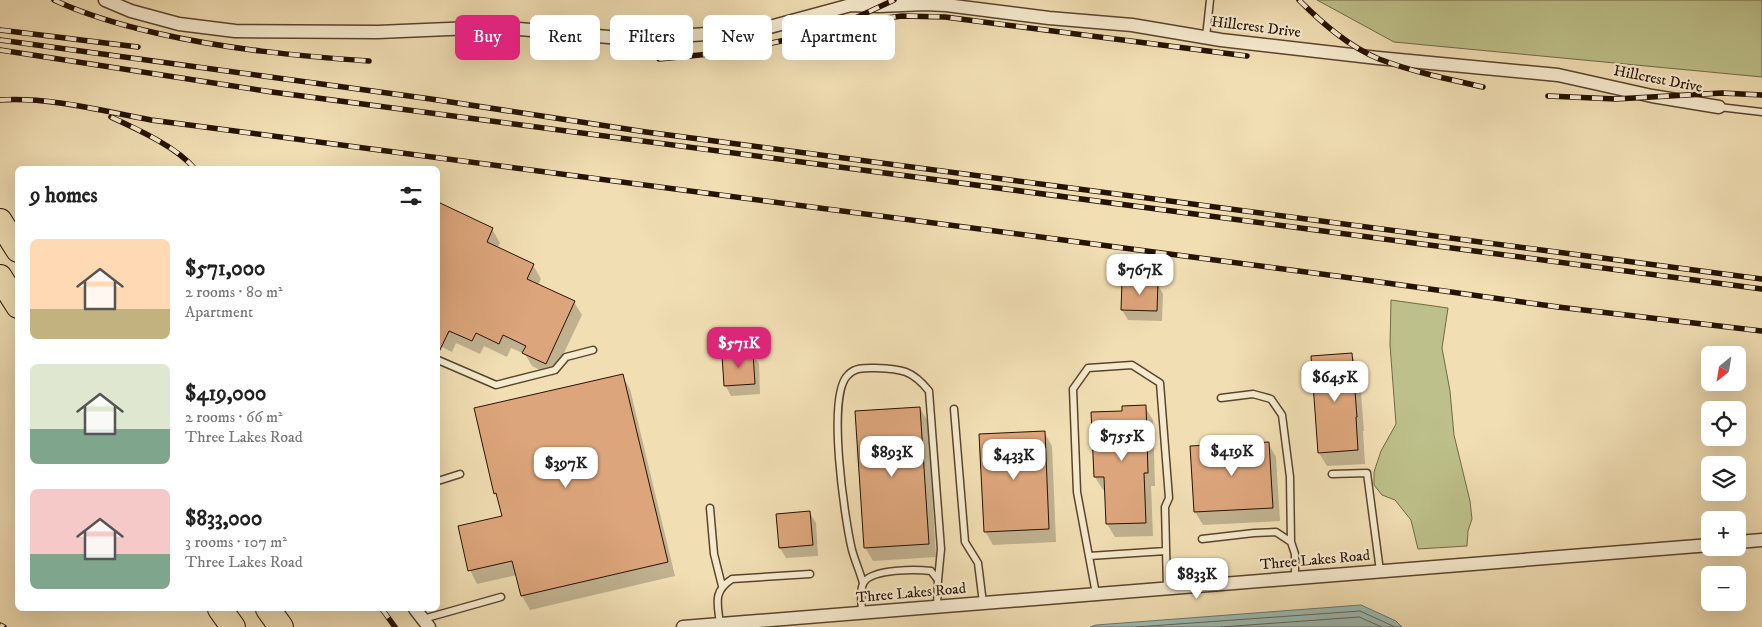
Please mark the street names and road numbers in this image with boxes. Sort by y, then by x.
street label: Hillcrest Drive [1210,12,1302,42]
street label: Hillcrest Drive [1612,61,1704,97]
street label: Three Lakes Road [1259,546,1371,574]
street label: Three Lakes Road [855,579,967,607]

